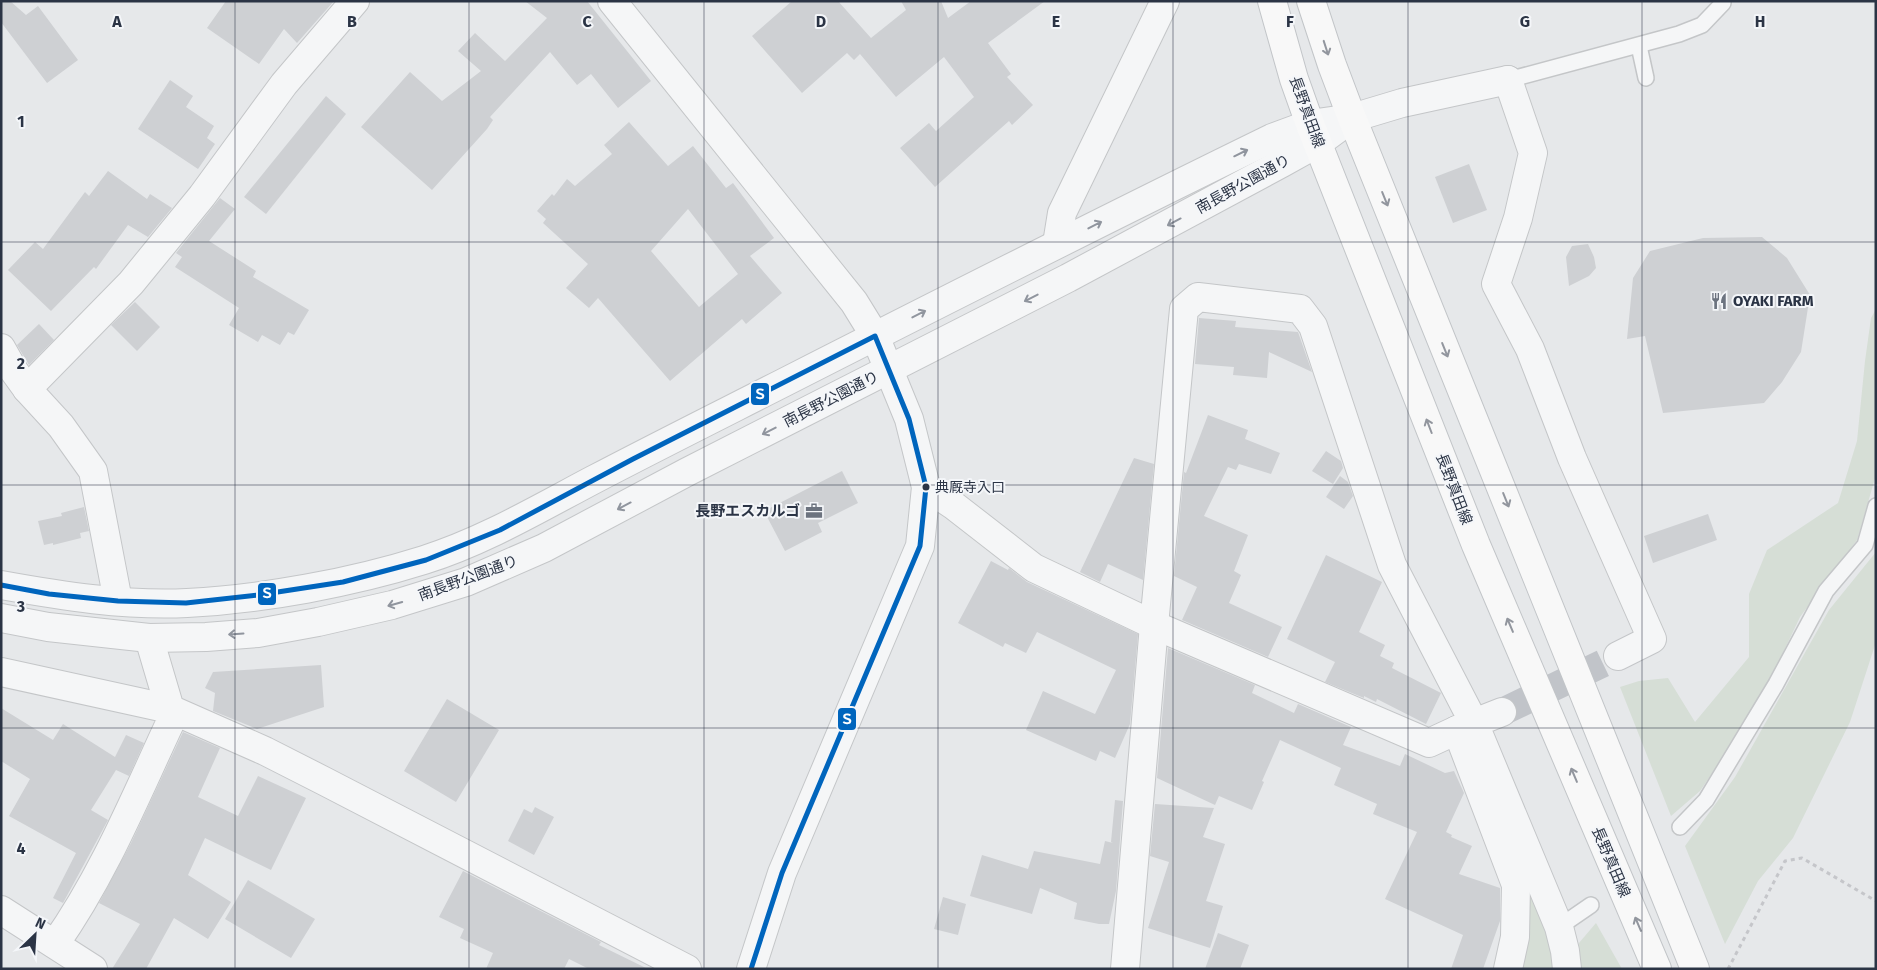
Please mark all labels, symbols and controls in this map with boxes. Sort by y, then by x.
text: A [111,12,122,31]
text: B [347,12,357,31]
text: C [582,12,592,31]
text: D [816,12,826,31]
text: E [1052,12,1060,31]
text: F [1286,12,1294,31]
text: G [1520,12,1530,31]
text: H [1755,12,1765,31]
one-way arrow [1322,39,1331,55]
street label: 長野真田線 [1286,74,1328,150]
text: 1 [17,112,25,131]
one-way arrow [1233,148,1248,158]
street label: 南長野公園通り [1193,151,1293,217]
one-way arrow [1380,191,1390,206]
one-way arrow [1167,217,1182,227]
one-way arrow [1087,220,1102,230]
restaurant icon: OYAKI FARM [1709,291,1729,311]
place label: OYAKI FARM [1733,292,1814,310]
one-way arrow [1023,293,1038,303]
one-way arrow [911,309,926,318]
one-way arrow [1441,342,1451,357]
text: 2 [17,354,25,373]
street label: 南長野公園通り [780,367,882,431]
line badge: Ｓ [750,382,770,406]
text: Ｓ [753,386,767,403]
one-way arrow [1424,419,1433,434]
one-way arrow [761,426,776,436]
street label: 長野真田線 [1432,451,1476,527]
place label: 典厩寺入口 [935,479,1005,496]
marker: 典厩寺入口 [921,482,931,492]
one-way arrow [1502,492,1511,508]
one-way arrow [617,501,632,511]
office icon: 長野エスカルゴ [804,501,824,521]
place label: 長野エスカルゴ [695,502,800,520]
street label: 南長野公園通り [416,552,520,604]
line badge: Ｓ [257,582,277,606]
text: Ｓ [260,585,274,602]
text: 3 [16,597,25,616]
one-way arrow [388,599,404,609]
one-way arrow [1505,618,1515,633]
one-way arrow [228,630,244,639]
line badge: Ｓ [837,707,857,731]
text: Ｓ [840,711,854,728]
one-way arrow [1569,767,1578,783]
street label: 長野真田線 [1588,824,1634,900]
text: 4 [16,839,26,858]
north arrow [10,910,60,960]
text: N [32,914,48,933]
one-way arrow [1632,917,1642,932]

